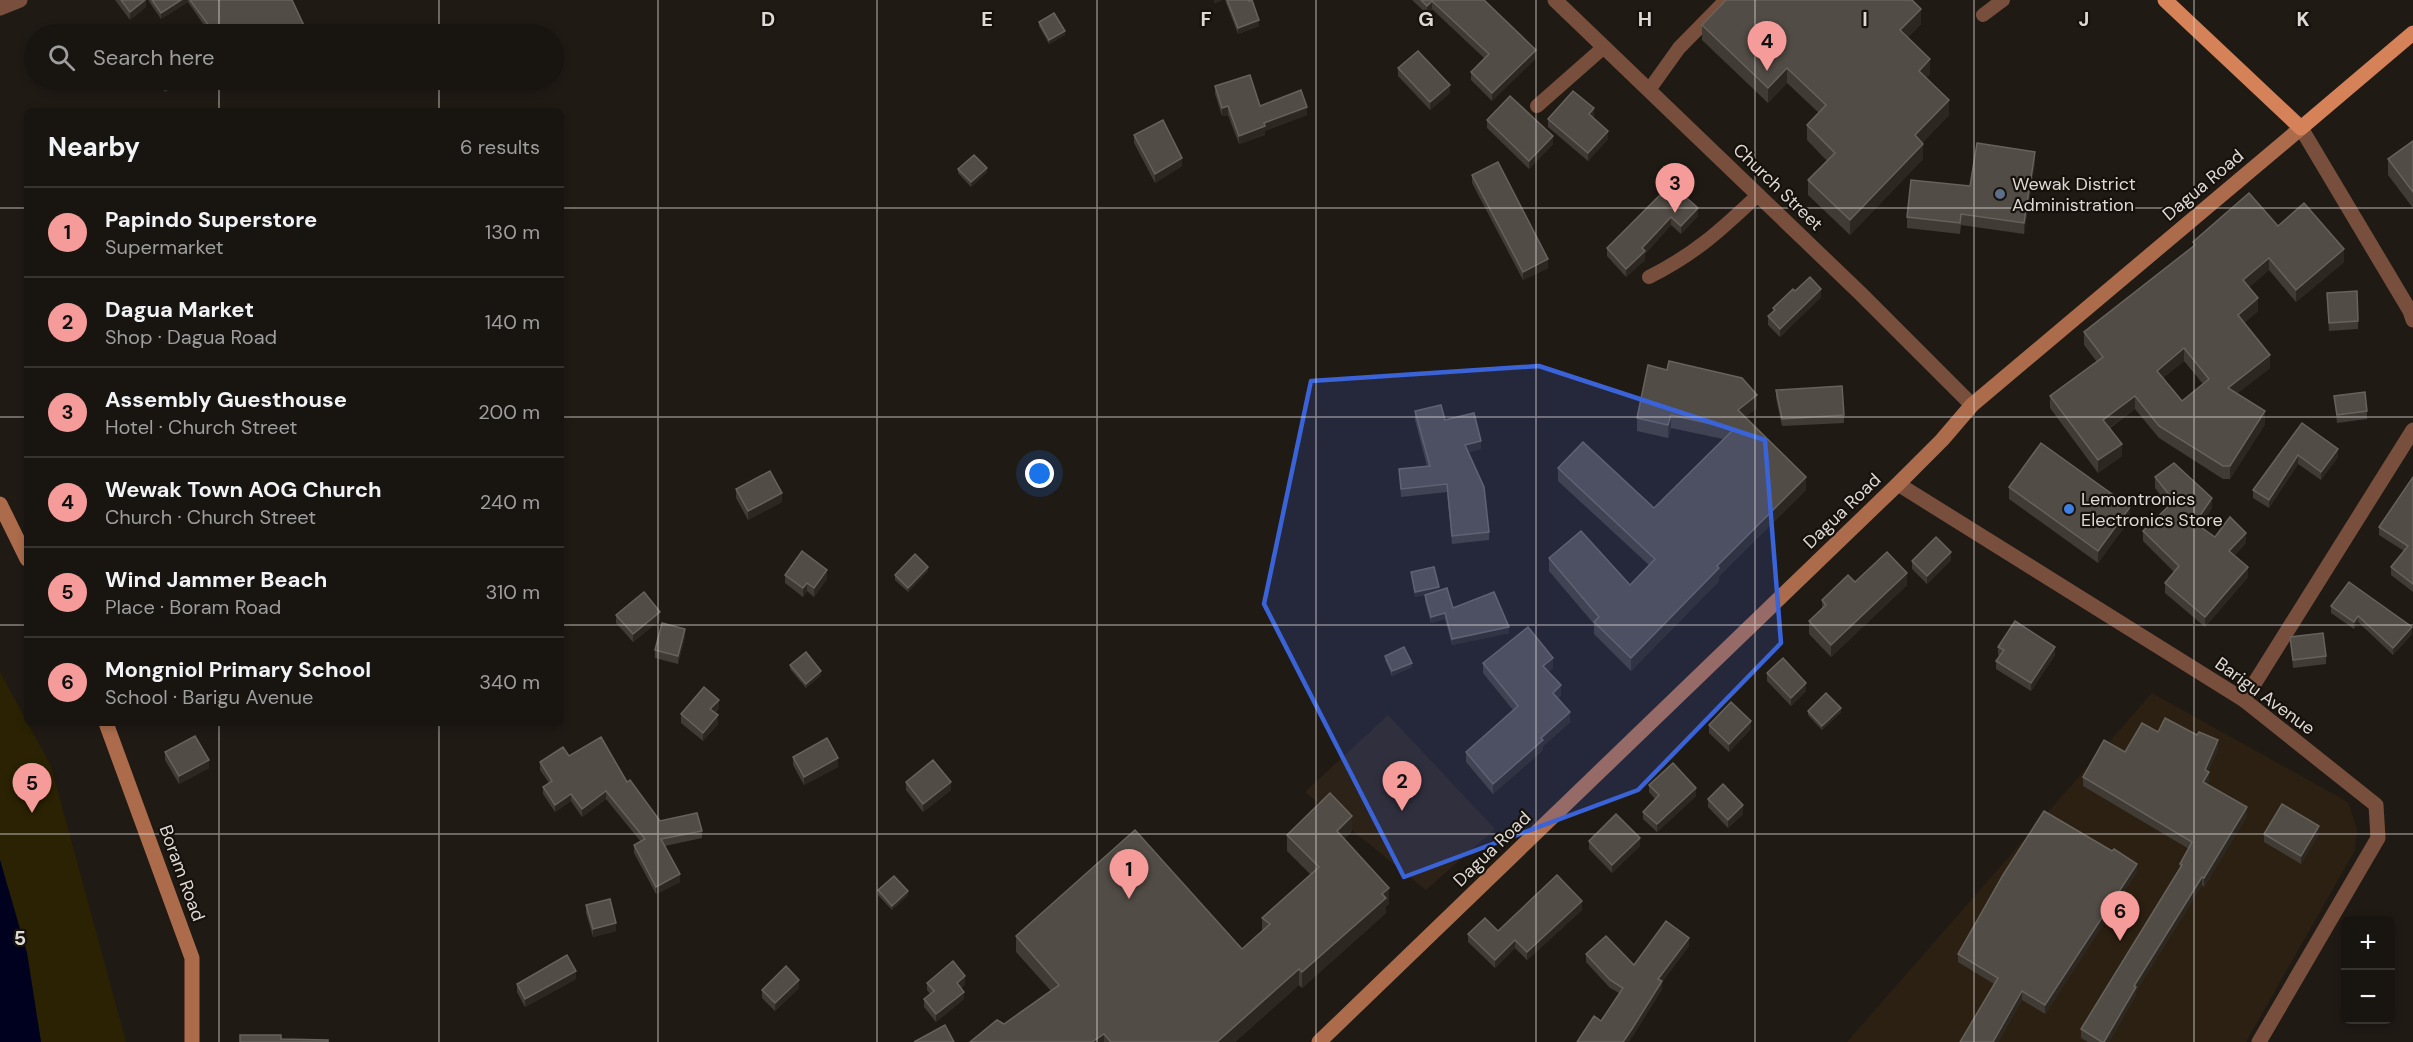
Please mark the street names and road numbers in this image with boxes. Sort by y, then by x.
street label: Church Street [1728,138,1828,236]
street label: Dagua Road [2157,144,2249,226]
street label: Dagua Road [1798,468,1886,554]
street label: Barigu Avenue [2210,652,2320,740]
street label: Dagua Road [1448,806,1536,892]
street label: Boram Road [153,822,211,924]

